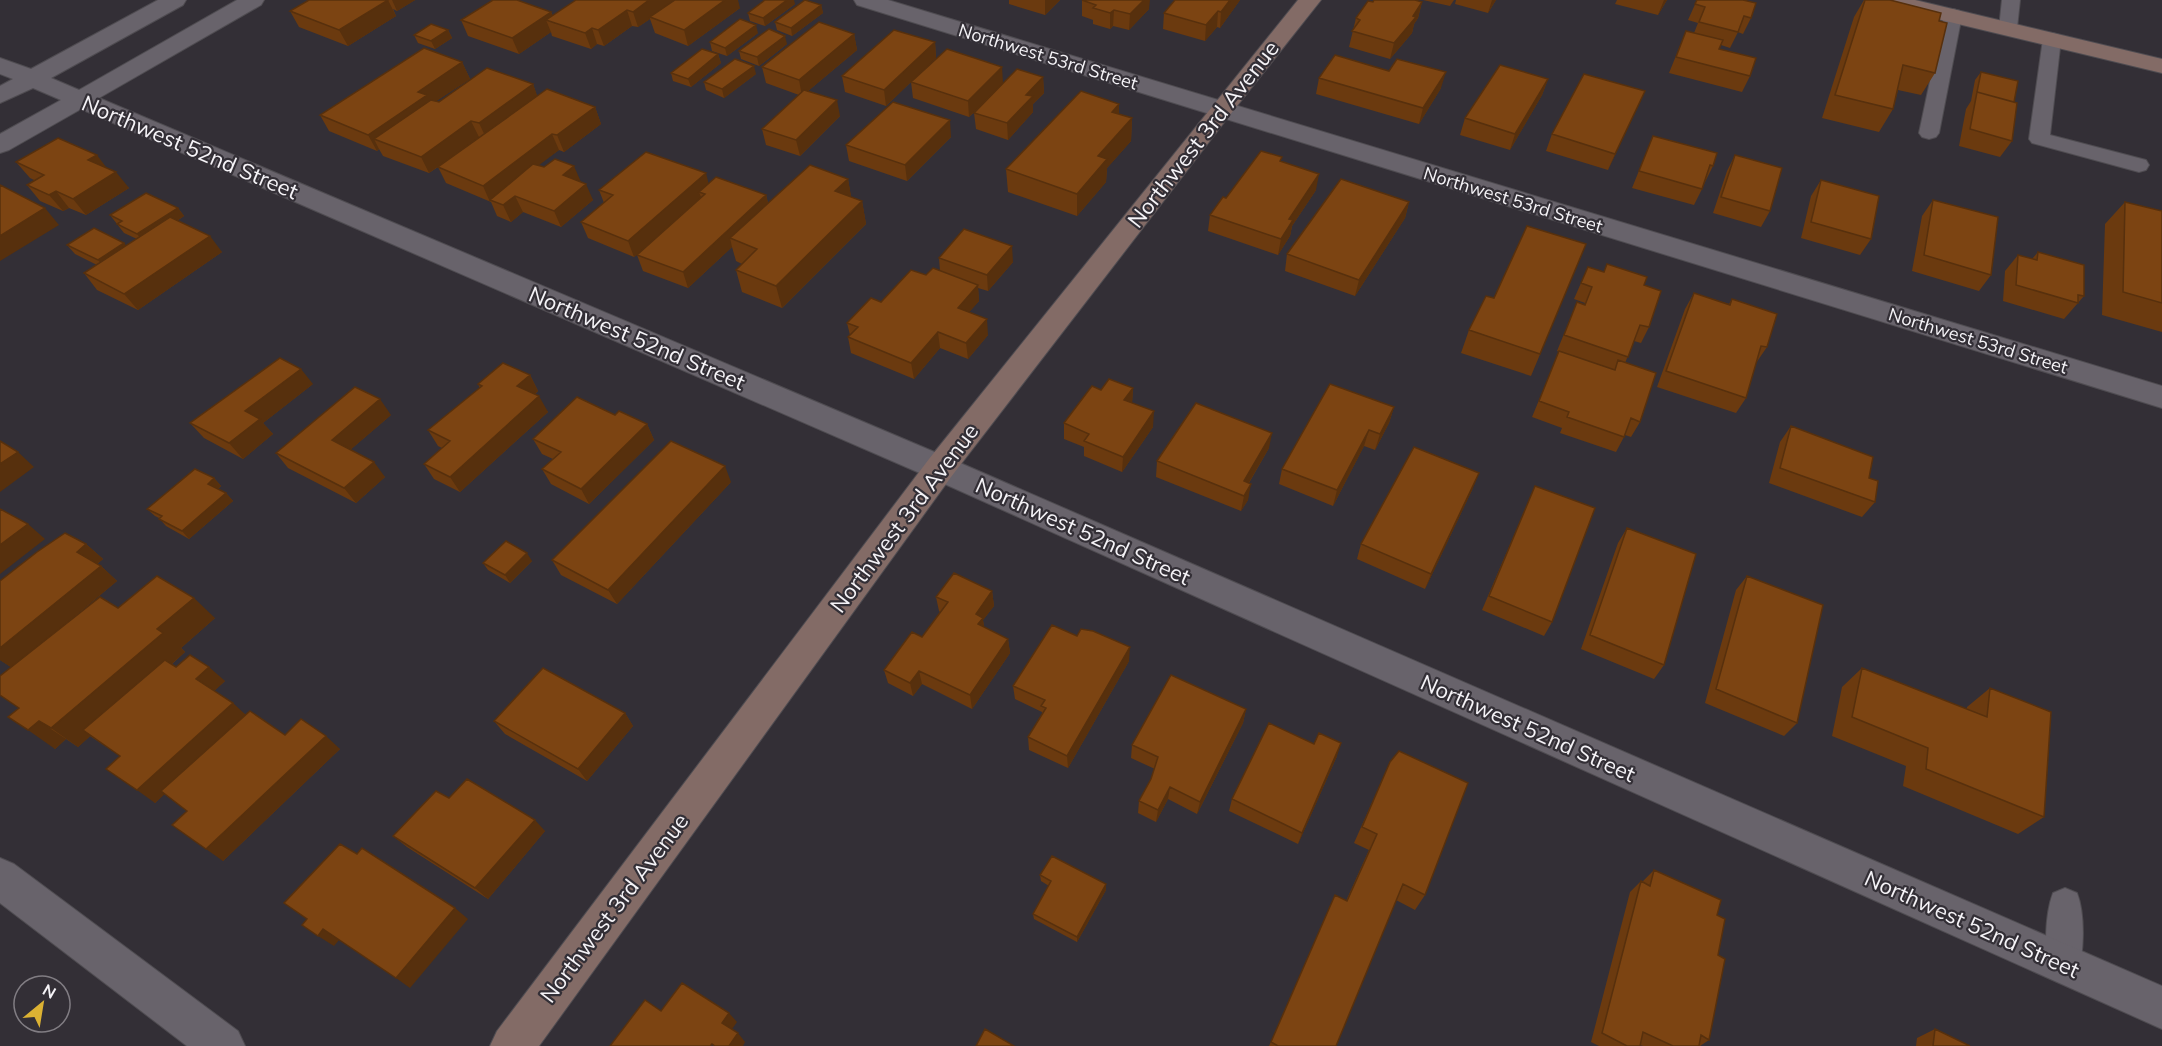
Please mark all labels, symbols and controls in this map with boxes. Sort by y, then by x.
street label: Northwest 53rd Street [956,18,1140,95]
street label: Northwest 3rd Avenue [1121,35,1285,233]
street label: Northwest 52nd Street [78,89,303,205]
street label: Northwest 53rd Street [1421,161,1605,238]
street label: Northwest 52nd Street [525,280,750,396]
street label: Northwest 53rd Street [1886,302,2070,379]
street label: Northwest 3rd Avenue [824,418,984,618]
street label: Northwest 52nd Street [971,471,1195,591]
street label: Northwest 52nd Street [1416,668,1640,788]
street label: Northwest 3rd Avenue [534,808,694,1008]
street label: Northwest 52nd Street [1860,864,2084,984]
north arrow [12,974,72,1034]
text: N [39,979,60,1003]

